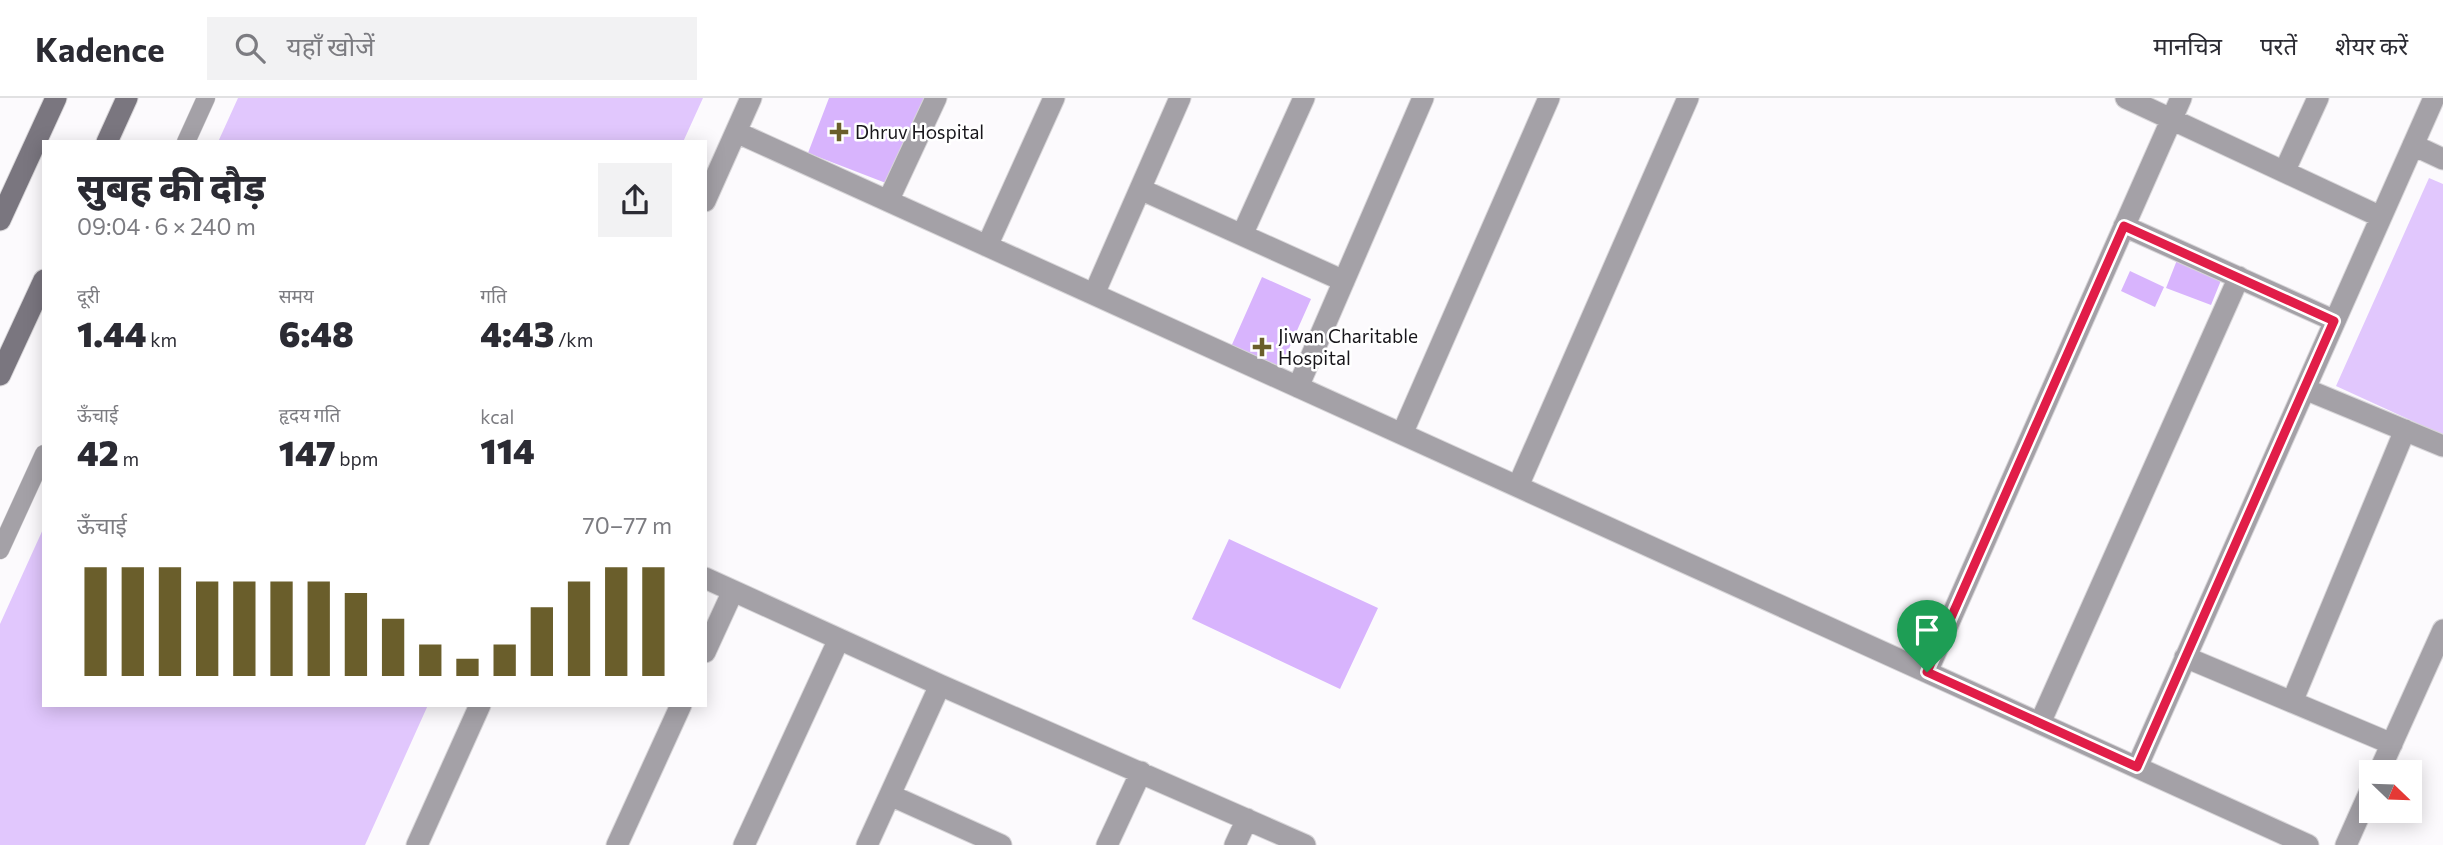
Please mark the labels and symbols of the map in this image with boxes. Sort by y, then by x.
place label: Dhruv Hospital [855,120,984,143]
marker: Dhruv Hospital [829,122,849,142]
place label: Jiwan Charitable Hospital [1278,324,1418,369]
marker: Jiwan Charitable Hospital [1252,337,1272,357]
pin [1897,600,1957,672]
north arrow [2359,760,2422,822]

